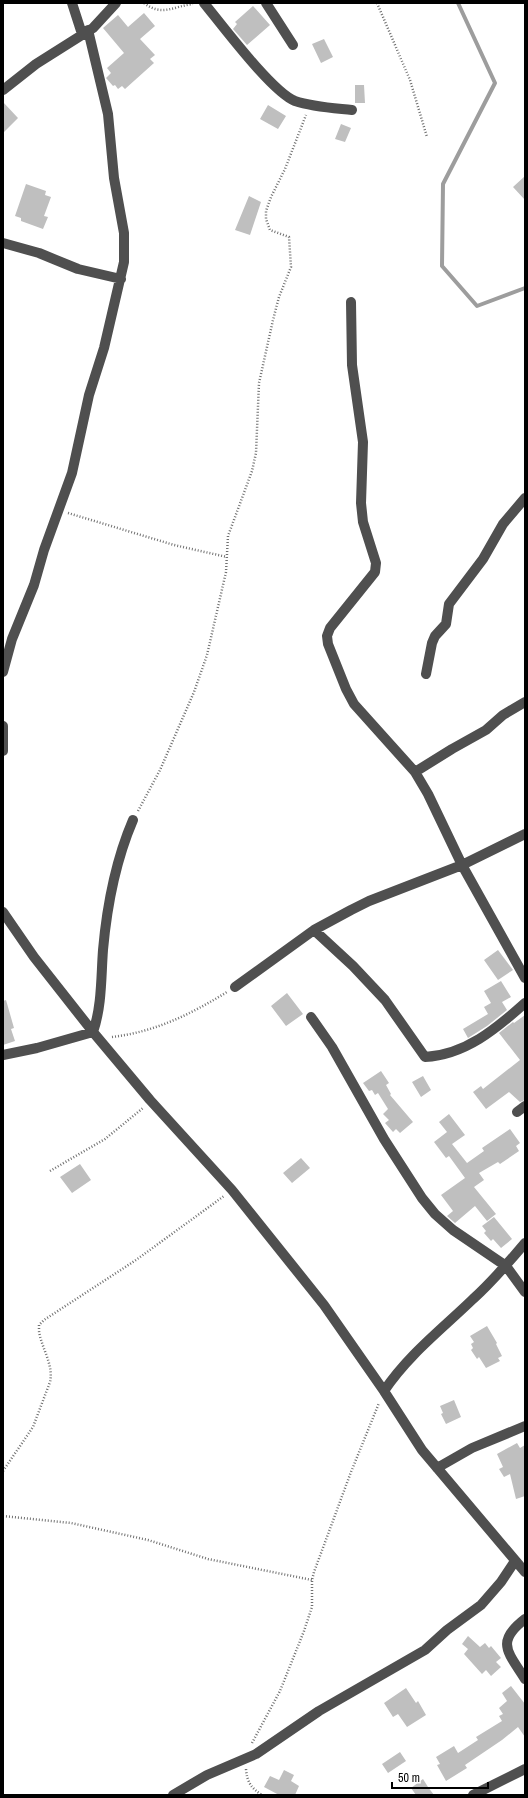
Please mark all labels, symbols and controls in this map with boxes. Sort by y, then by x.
scale bar [392,1764,488,1790]
text: 50 m [398,1770,420,1786]

